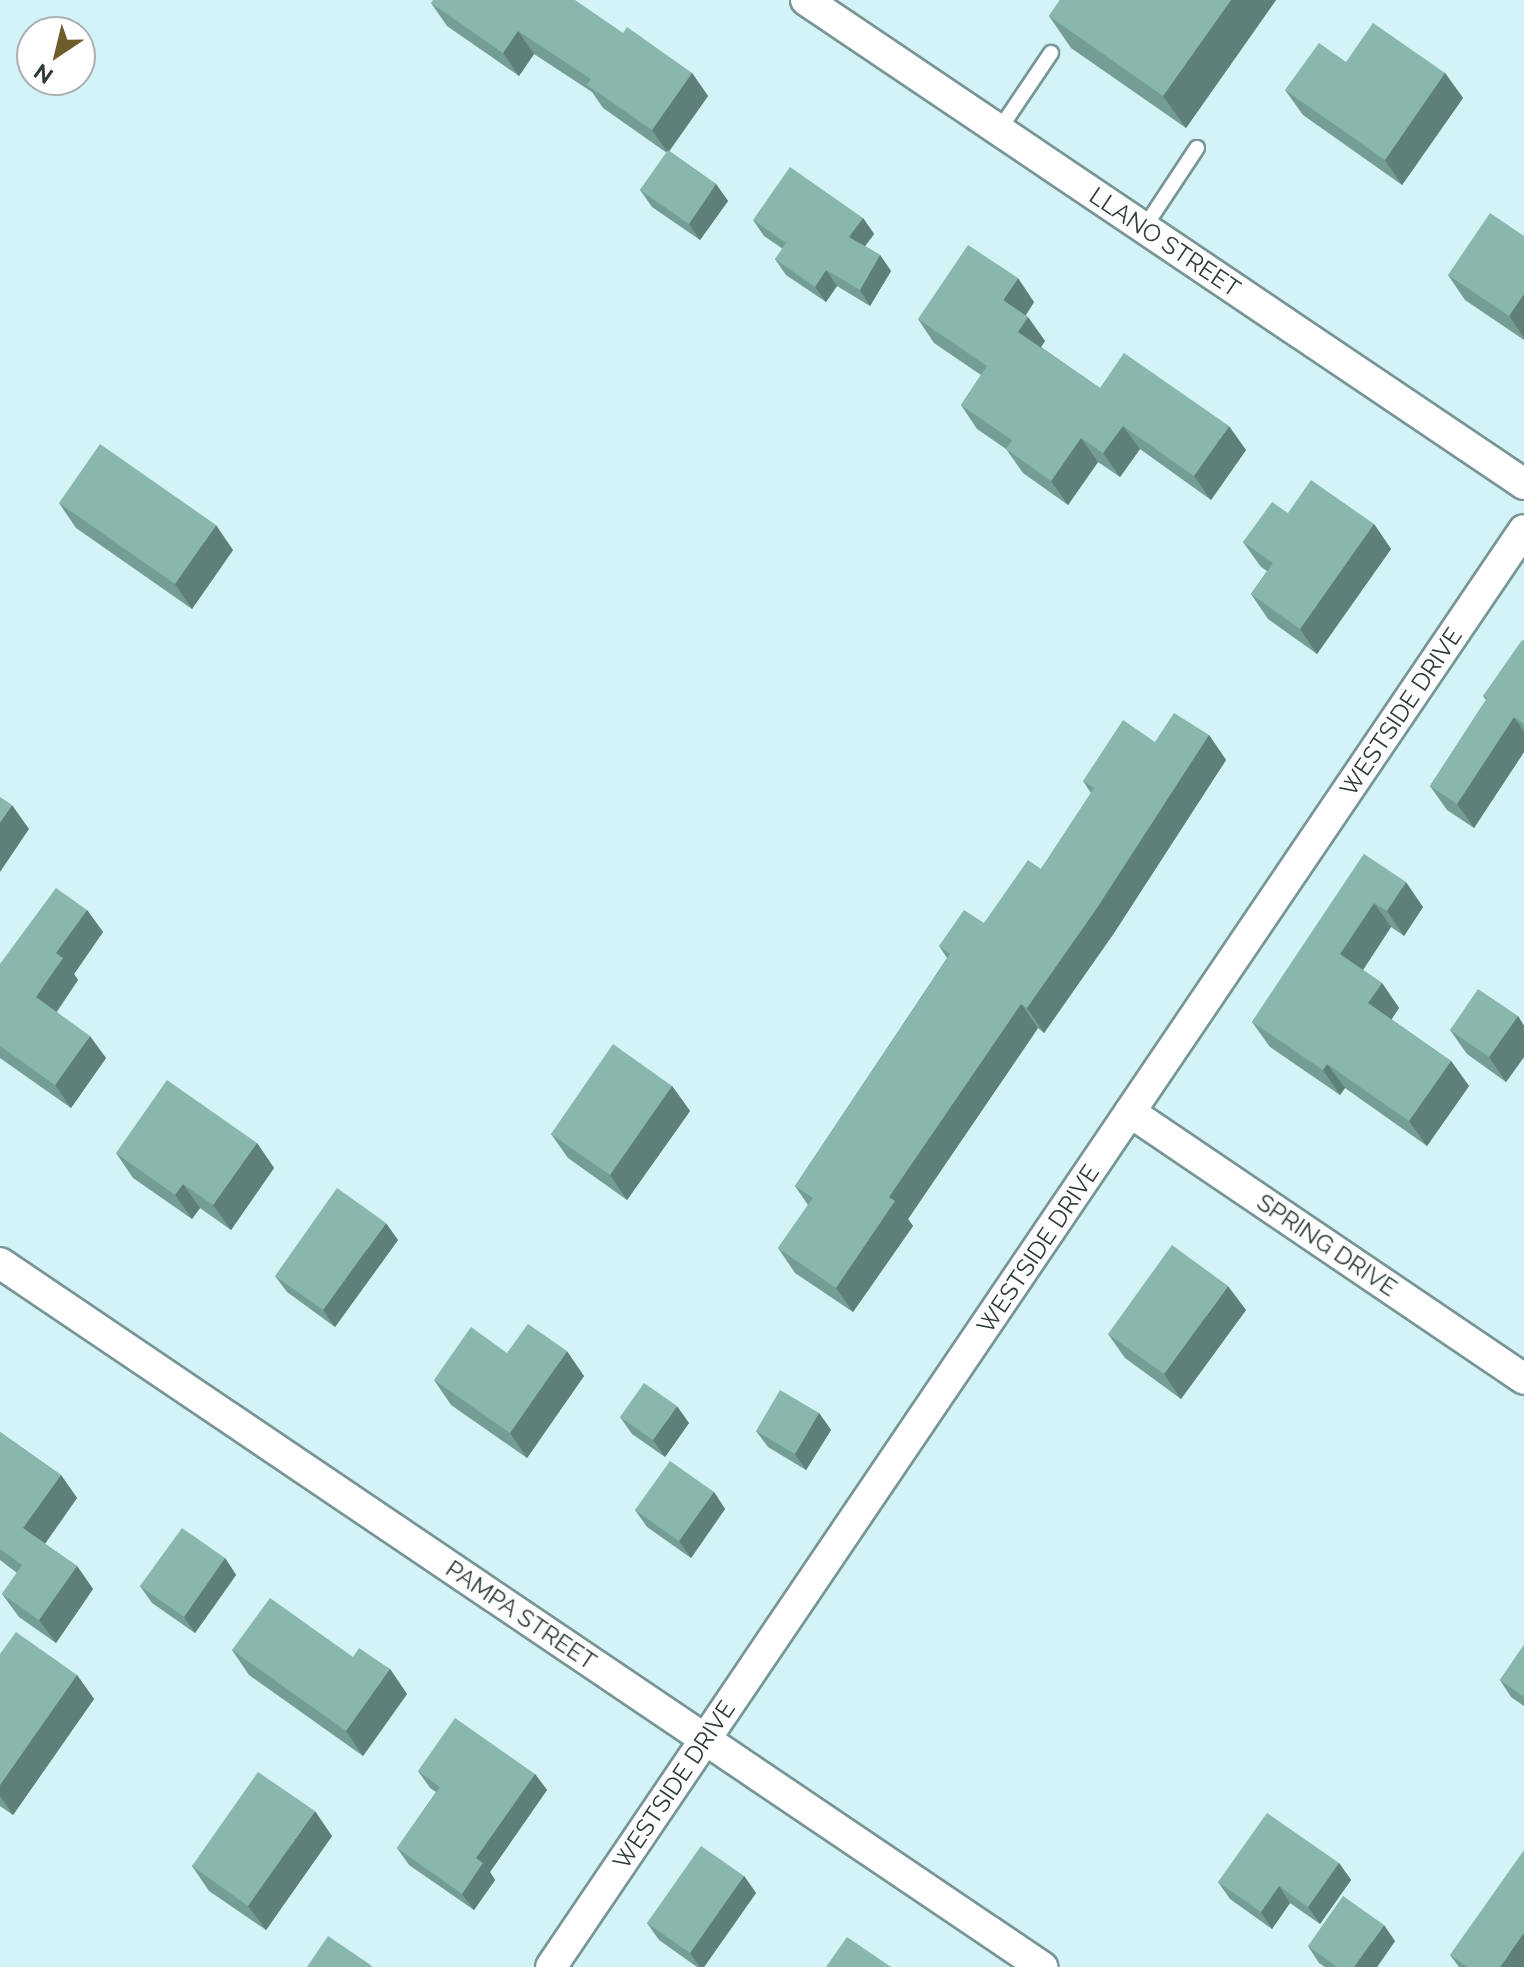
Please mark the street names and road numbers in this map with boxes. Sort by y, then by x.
street label: LLANO STREET [1084,181,1246,303]
street label: WESTSIDE DRIVE [1334,622,1468,802]
street label: WESTSIDE DRIVE [971,1159,1105,1339]
street label: SPRING DRIVE [1252,1188,1402,1302]
street label: PAMPA STREET [440,1554,602,1676]
street label: WESTSIDE DRIVE [607,1695,741,1875]

